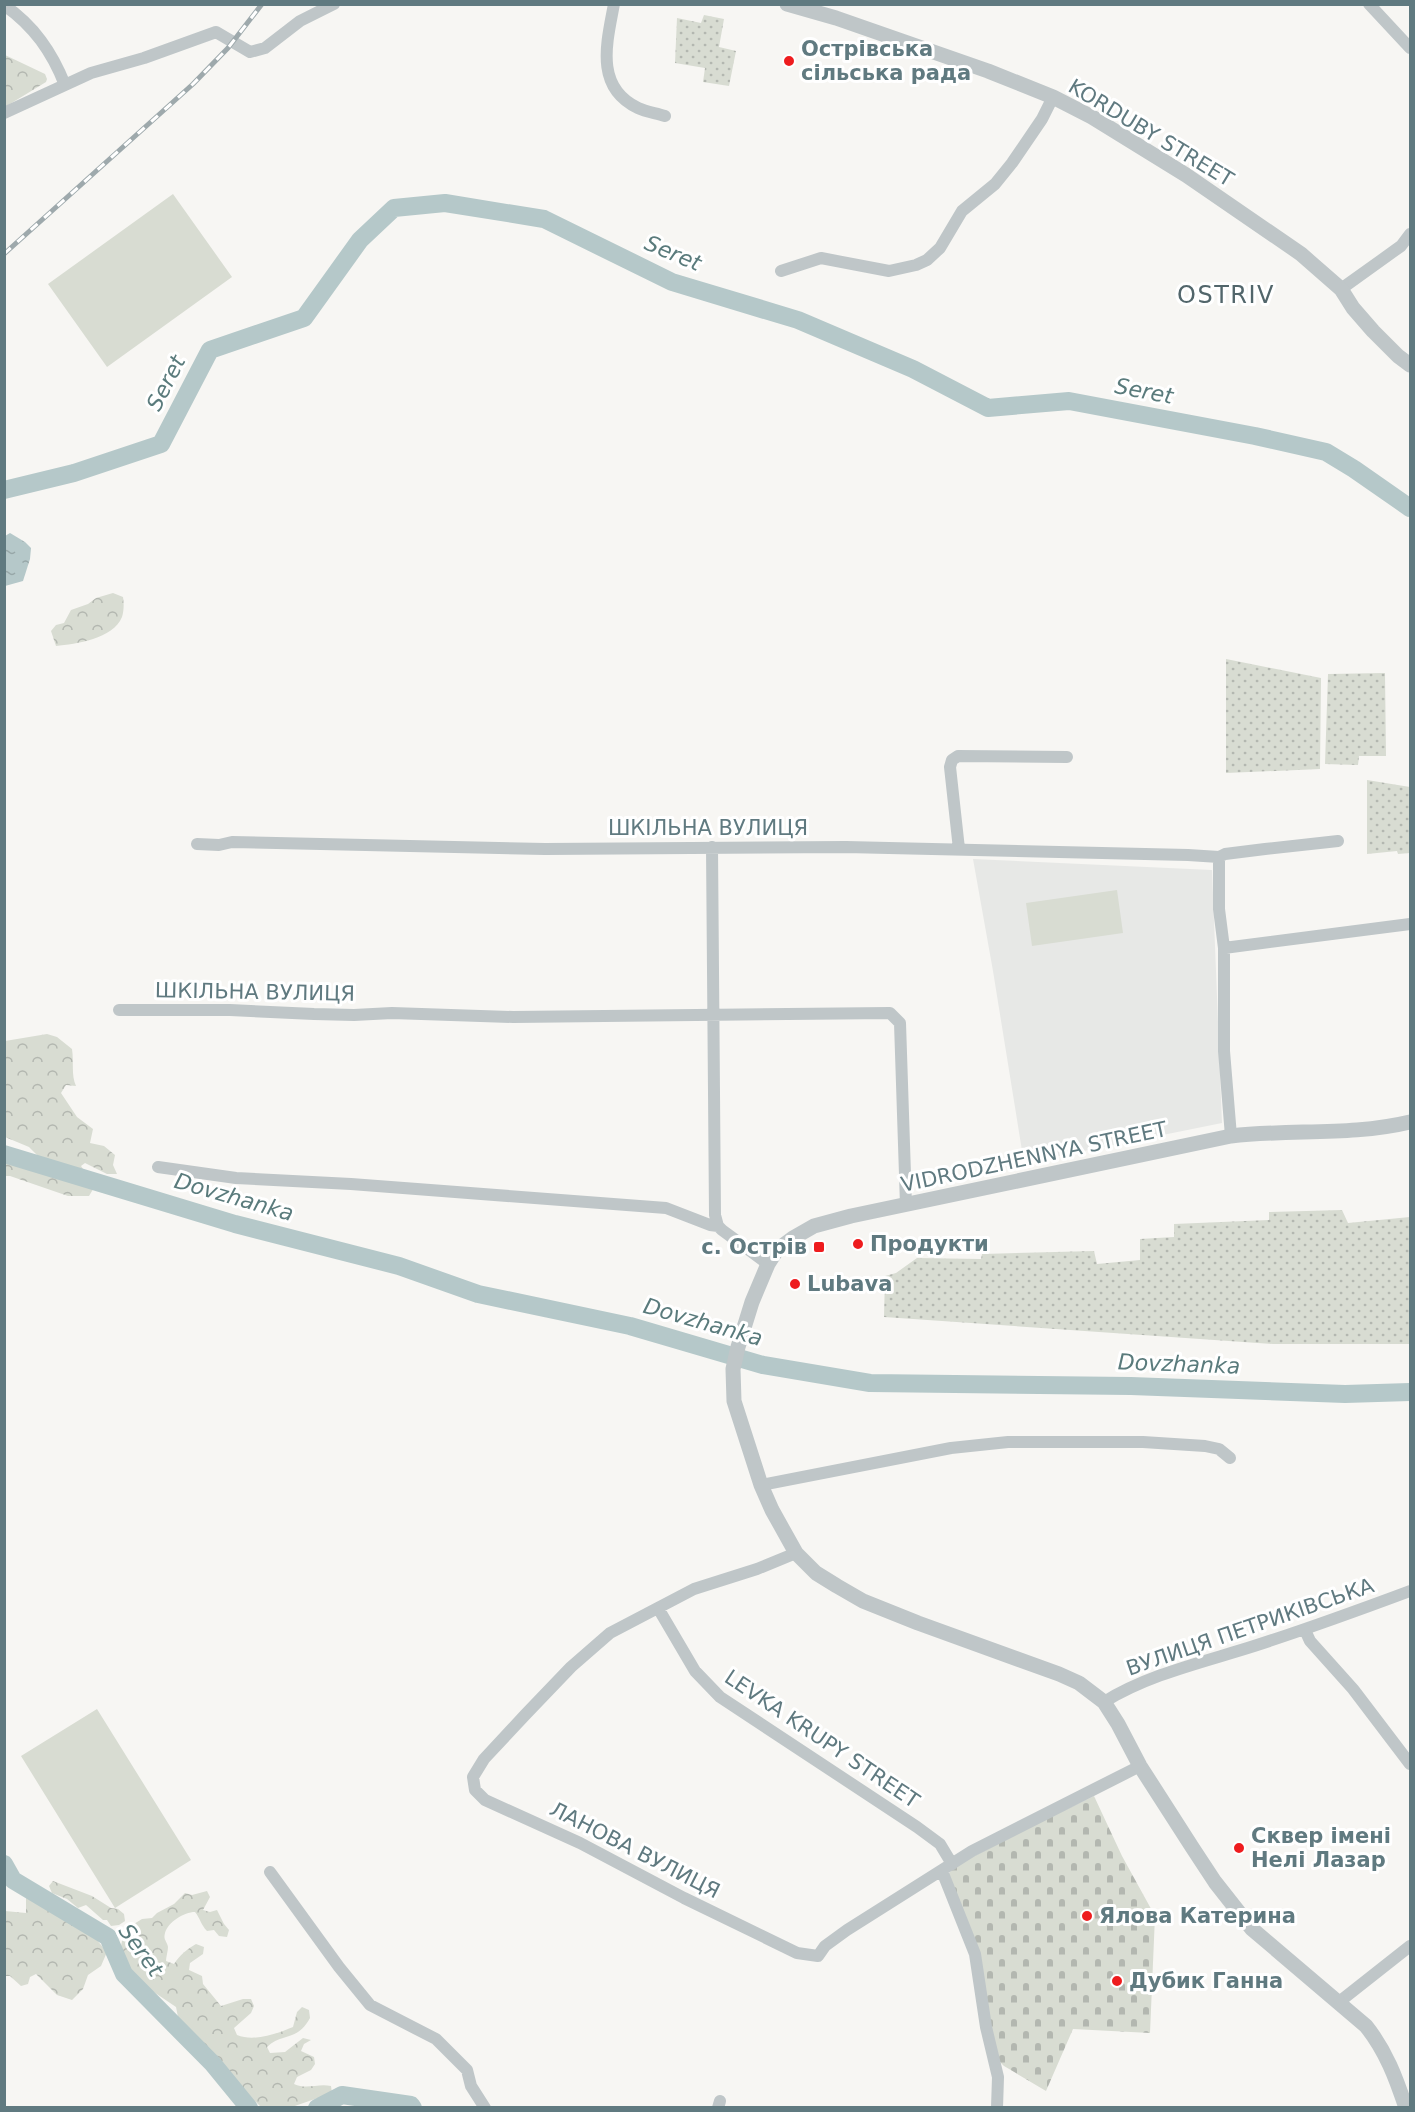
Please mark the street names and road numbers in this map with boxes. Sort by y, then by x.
street label: KORDUBY STREET [1064,74,1238,192]
street label: ШКІЛЬНА ВУЛИЦЯ [608,816,808,840]
street label: ШКІЛЬНА ВУЛИЦЯ [155,978,355,1006]
street label: VIDRODZHENNYA STREET [899,1117,1169,1197]
street label: ВУЛИЦЯ ПЕТРИКІВСЬКА [1123,1573,1378,1681]
street label: LEVKA KRUPY STREET [720,1665,924,1813]
street label: ЛАНОВА ВУЛИЦЯ [546,1797,724,1903]

